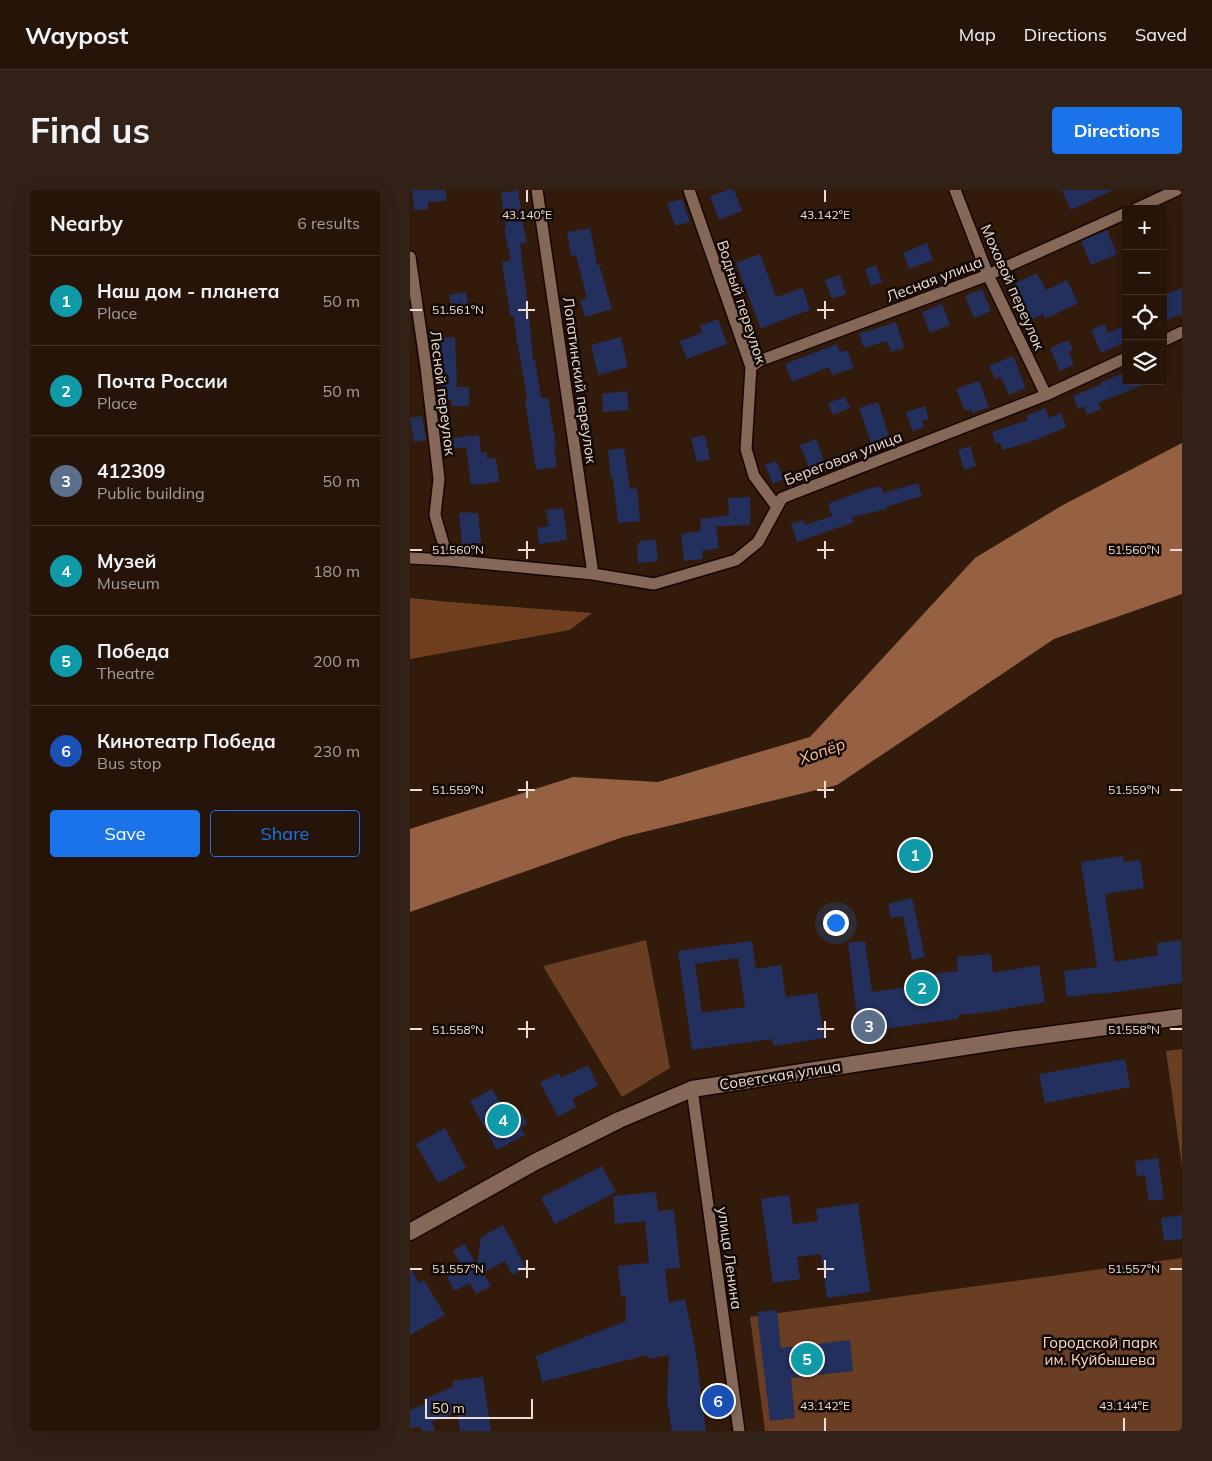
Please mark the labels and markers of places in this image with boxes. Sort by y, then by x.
pin: 1 [899,836,931,874]
pin: 2 [906,969,938,1007]
pin: 3 [853,1007,885,1045]
pin: 4 [487,1101,519,1139]
pin: 5 [791,1340,823,1378]
pin: 6 [702,1382,734,1420]

